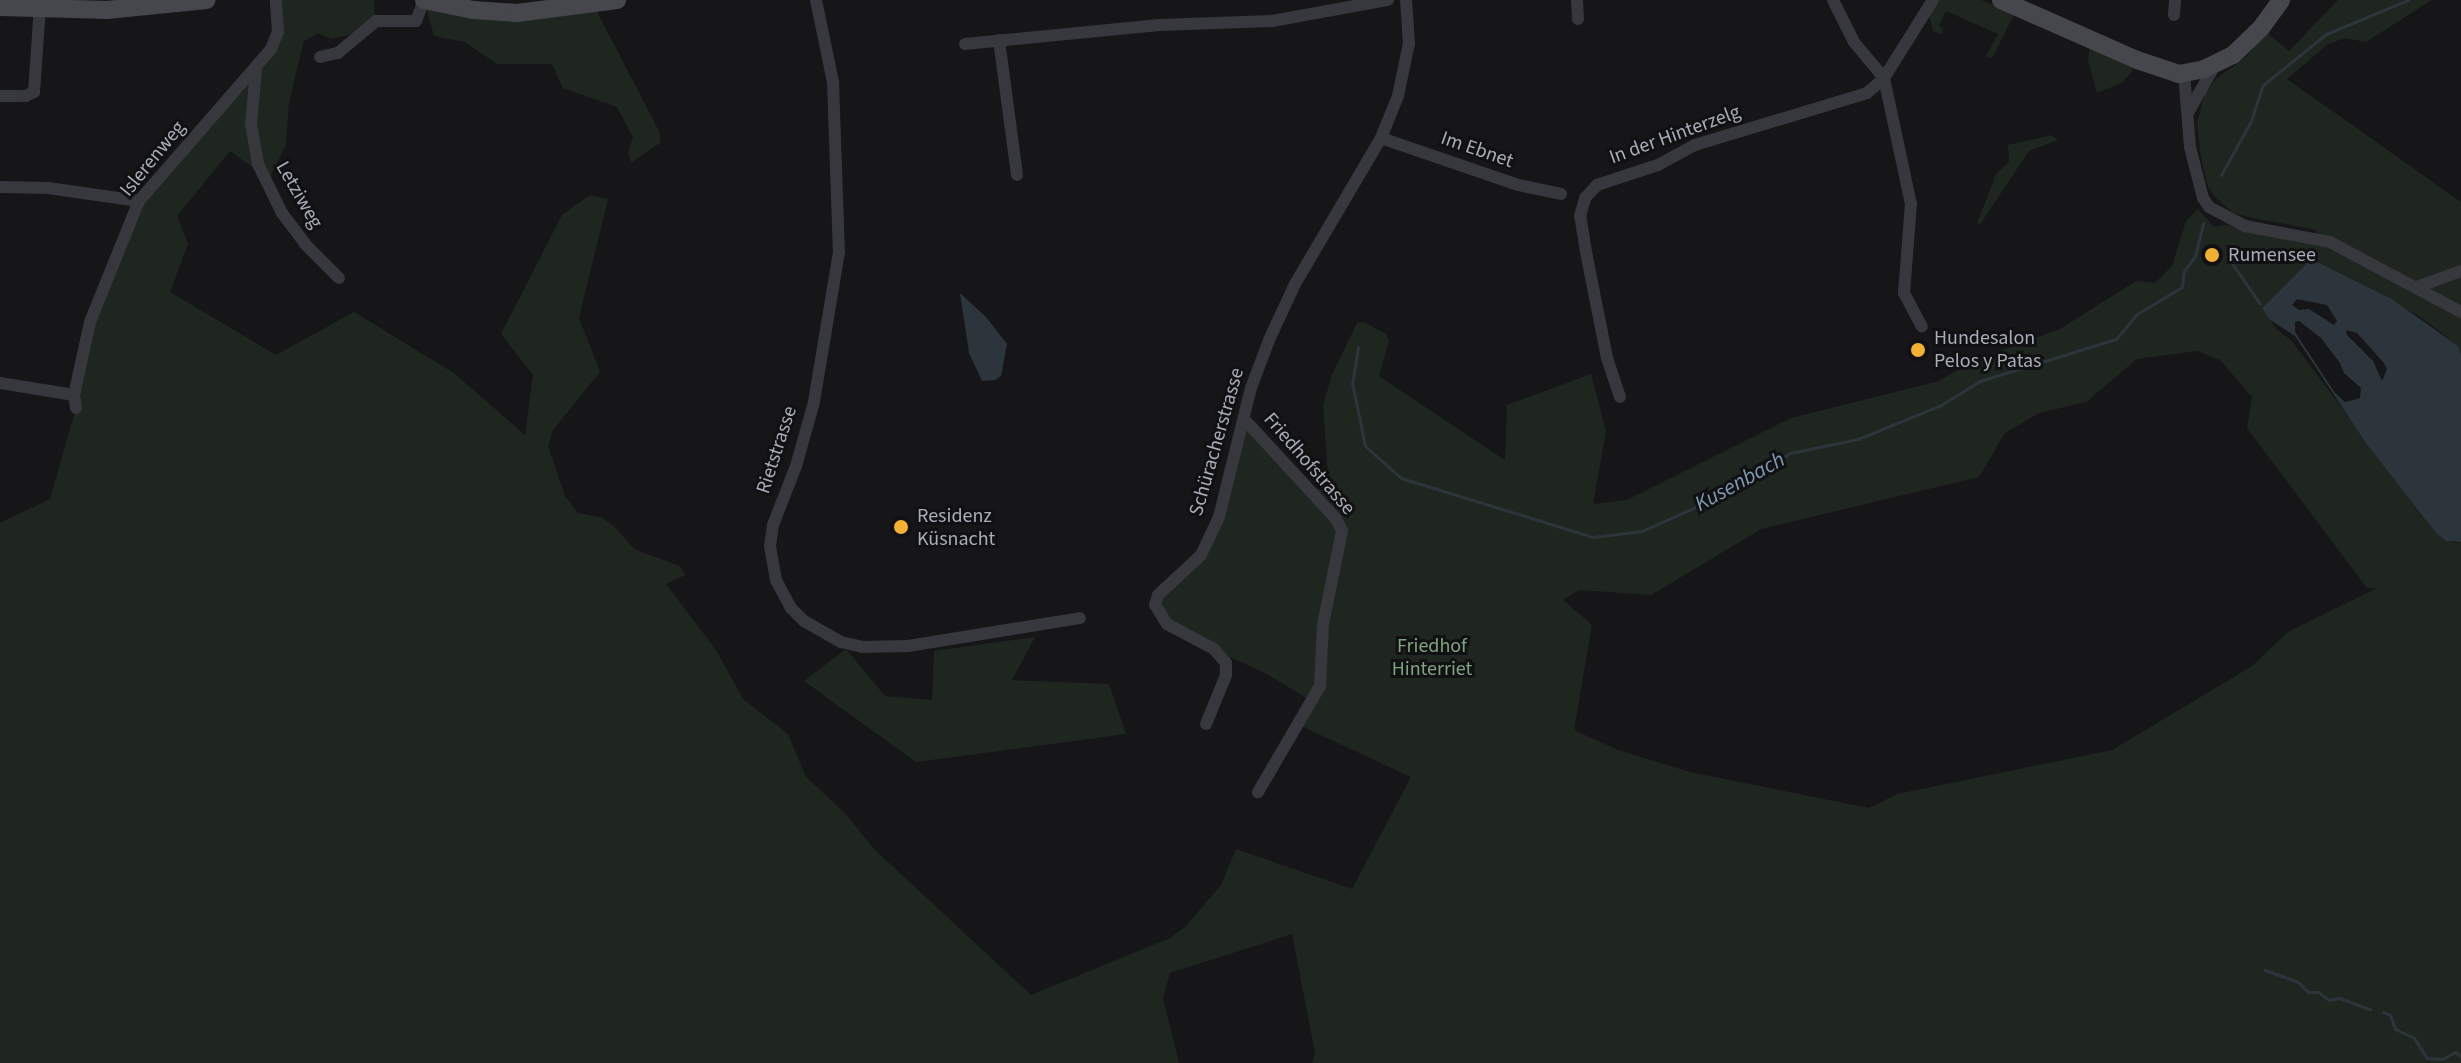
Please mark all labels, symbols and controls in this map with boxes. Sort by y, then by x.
street label: In der Hinterzelg [1606,100,1744,170]
street label: Islerenweg [115,116,191,202]
street label: Im Ebnet [1438,126,1516,174]
street label: Letziweg [270,157,328,233]
place label: Rumensee [2228,243,2316,267]
marker: Rumensee [2203,246,2221,264]
place label: Hundesalon Pelos y Patas [1934,326,2041,373]
marker: Hundesalon Pelos y Patas [1909,341,1927,359]
street label: Schüracherstrasse [1184,365,1250,519]
street label: Rietstrasse [752,403,802,497]
street label: Friedhofstrasse [1258,408,1360,520]
water label: Kusenbach [1690,446,1790,518]
place label: Residenz Küsnacht [917,504,995,551]
marker: Residenz Küsnacht [892,518,910,536]
park label: Friedhof Hinterriet [1392,635,1472,682]

